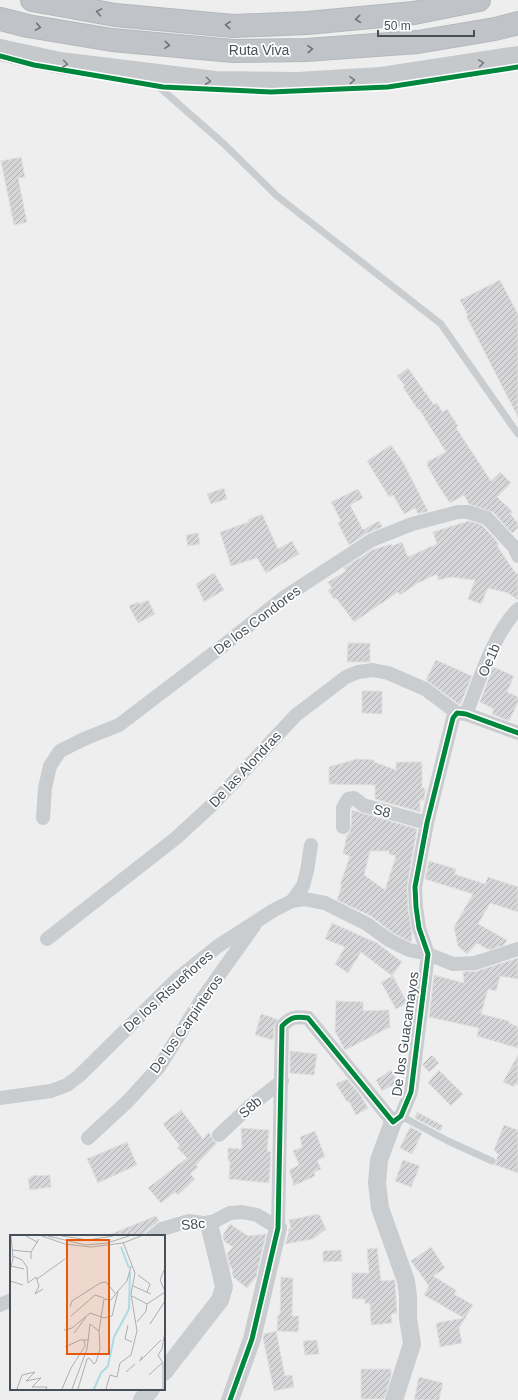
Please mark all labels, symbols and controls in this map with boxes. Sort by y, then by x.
one-way arrow [96,9,102,17]
scale bar [378,12,474,38]
one-way arrow [355,14,361,23]
text: 50 m [384,19,411,33]
one-way arrow [225,21,231,30]
one-way arrow [35,23,41,31]
one-way arrow [164,40,170,49]
street label: Ruta Viva [229,42,289,58]
one-way arrow [307,45,313,54]
one-way arrow [62,59,69,68]
one-way arrow [478,59,484,67]
one-way arrow [349,75,355,84]
one-way arrow [205,77,211,86]
street label: De los Condores [211,582,303,658]
street label: Oe1b [475,641,503,679]
street label: De las Alondras [206,728,284,810]
street label: S8 [372,801,393,821]
street label: De los Risueñores [120,947,216,1035]
street label: De los Guacamayos [388,970,422,1098]
street label: De los Carpinteros [146,972,226,1076]
street label: S8b [235,1093,265,1121]
street label: S8c [180,1215,206,1233]
inset map [10,1235,165,1390]

